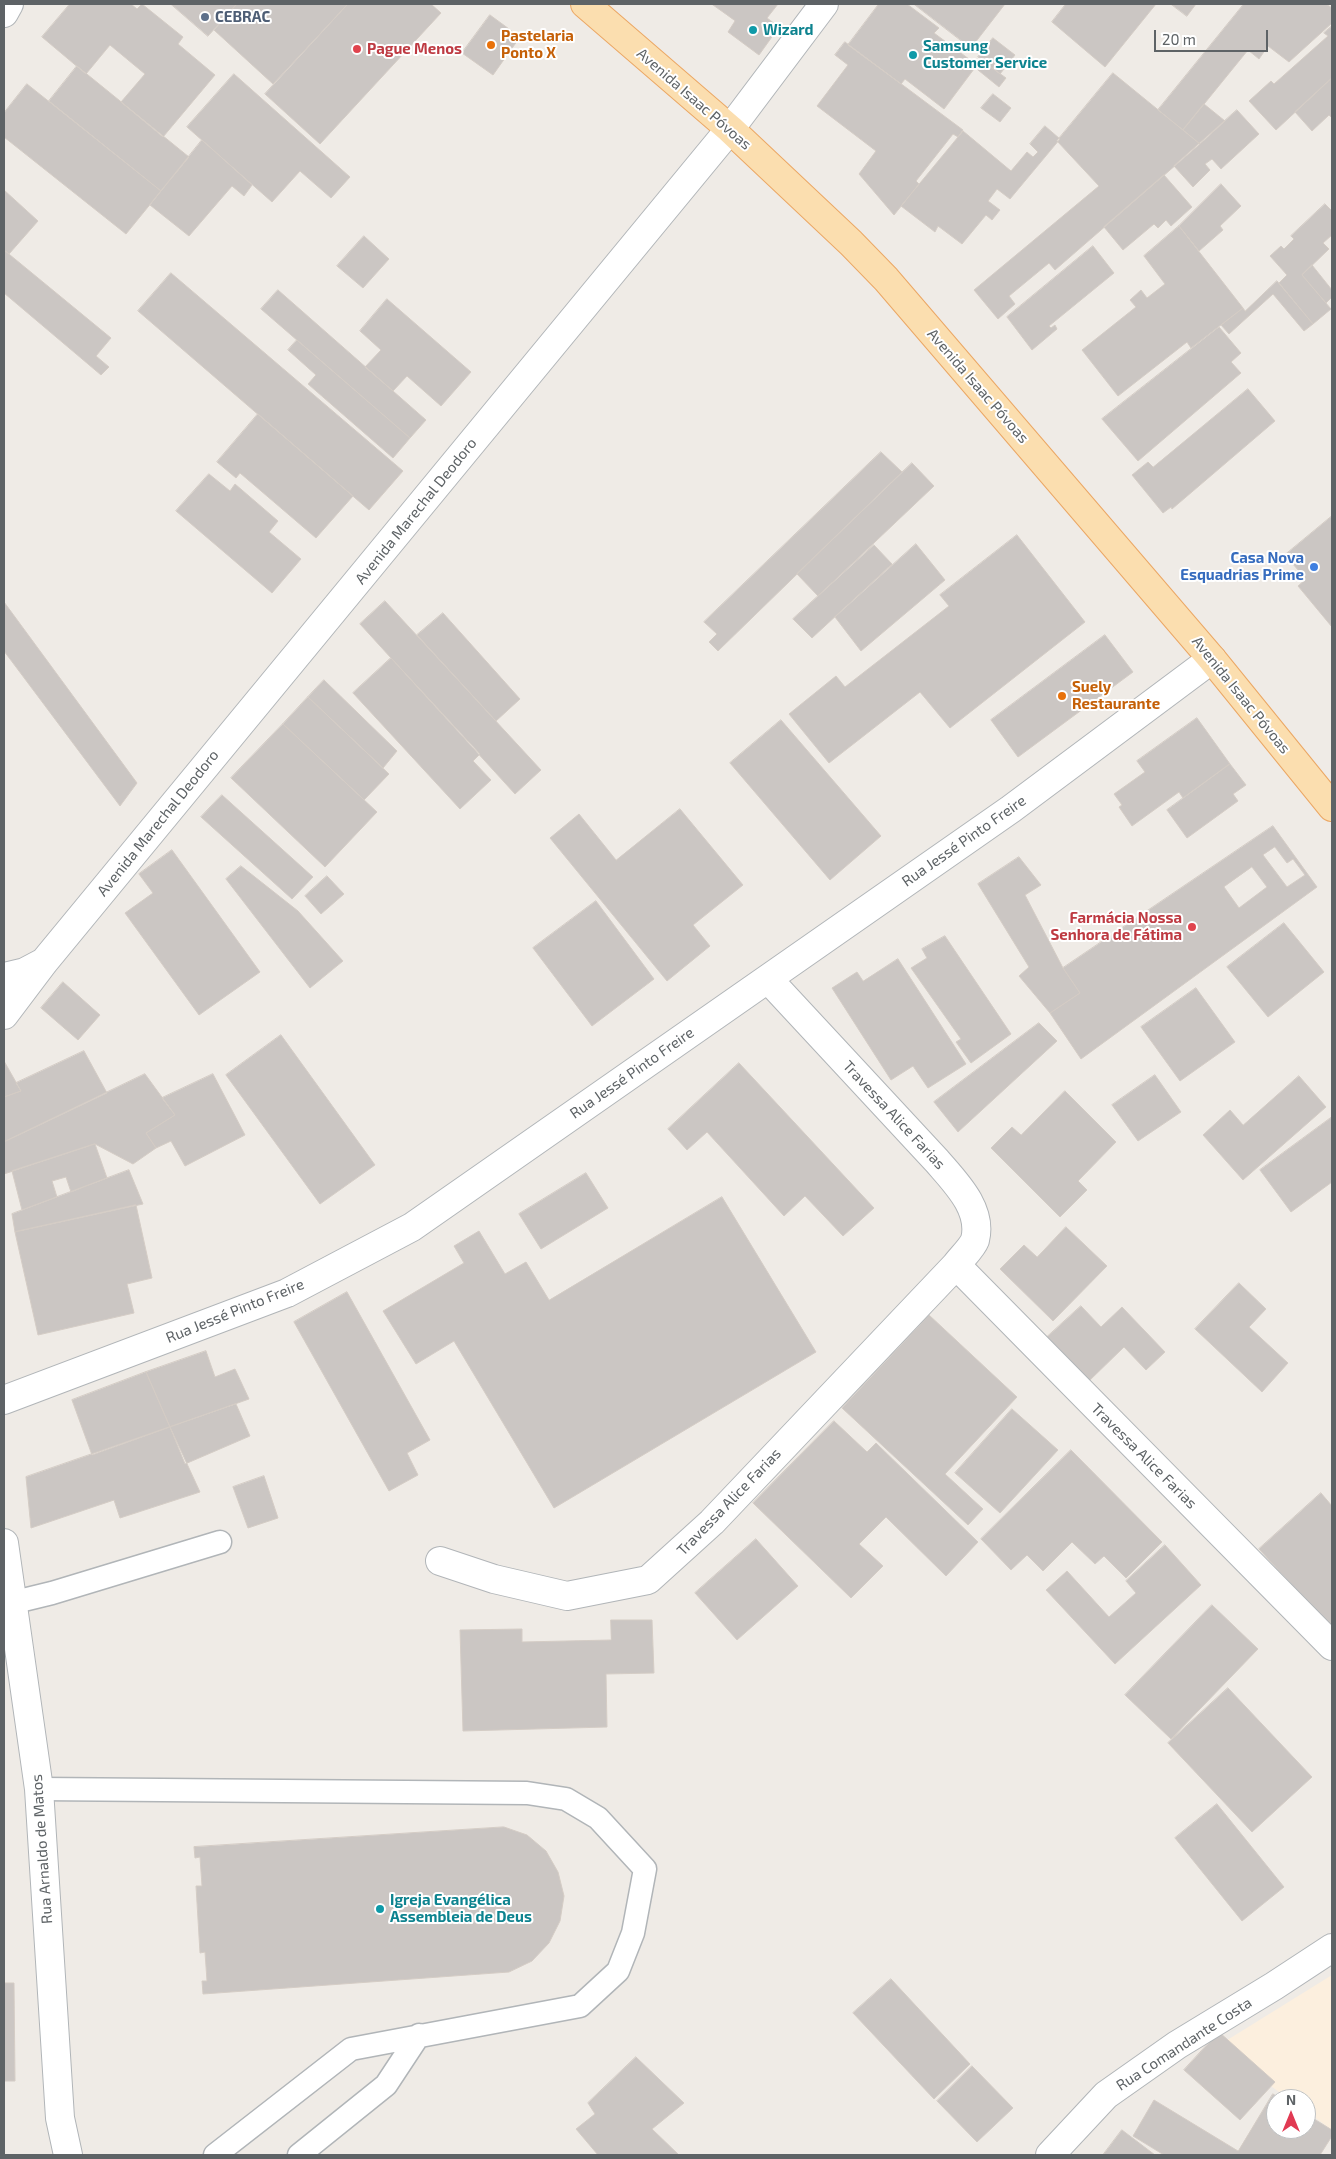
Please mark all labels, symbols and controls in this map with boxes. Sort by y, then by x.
place label: CEBRAC [215,8,270,26]
marker: CEBRAC [199,11,211,23]
scale bar [1156,20,1270,52]
place label: Wizard [763,21,814,39]
marker: Wizard [747,24,759,36]
place label: Pastelaria Ponto X [501,27,574,62]
text: 20 m [1162,30,1196,48]
place label: Samsung Customer Service [923,37,1047,72]
marker: Pastelaria Ponto X [485,39,497,51]
place label: Pague Menos [367,40,462,58]
marker: Pague Menos [351,43,363,55]
street label: Avenida Isaac Póvoas [633,44,755,154]
marker: Samsung Customer Service [907,49,919,61]
street label: Avenida Isaac Póvoas [923,325,1033,447]
street label: Avenida Marechal Deodoro [351,434,481,588]
place label: Casa Nova Esquadrias Prime [1180,549,1304,584]
marker: Casa Nova Esquadrias Prime [1308,561,1320,573]
street label: Avenida Isaac Póvoas [1188,633,1294,757]
place label: Suely Restaurante [1072,678,1160,713]
marker: Suely Restaurante [1056,690,1068,702]
street label: Avenida Marechal Deodoro [93,746,223,900]
street label: Rua Jessé Pinto Freire [898,791,1030,891]
place label: Farmácia Nossa Senhora de Fátima [1050,909,1182,944]
marker: Farmácia Nossa Senhora de Fátima [1186,921,1198,933]
street label: Rua Jessé Pinto Freire [566,1023,698,1123]
street label: Travessa Alice Farias [839,1057,949,1173]
street label: Rua Jessé Pinto Freire [163,1275,307,1347]
street label: Travessa Alice Farias [1087,1399,1201,1513]
street label: Travessa Alice Farias [673,1445,785,1559]
street label: Rua Arnaldo de Matos [28,1774,56,1924]
place label: Igreja Evangélica Assembleia de Deus [390,1891,532,1926]
marker: Igreja Evangélica Assembleia de Deus [374,1903,386,1915]
street label: Rua Comandante Costa [1113,1993,1255,2095]
north arrow [1266,2089,1316,2139]
text: N [1286,2091,1296,2108]

